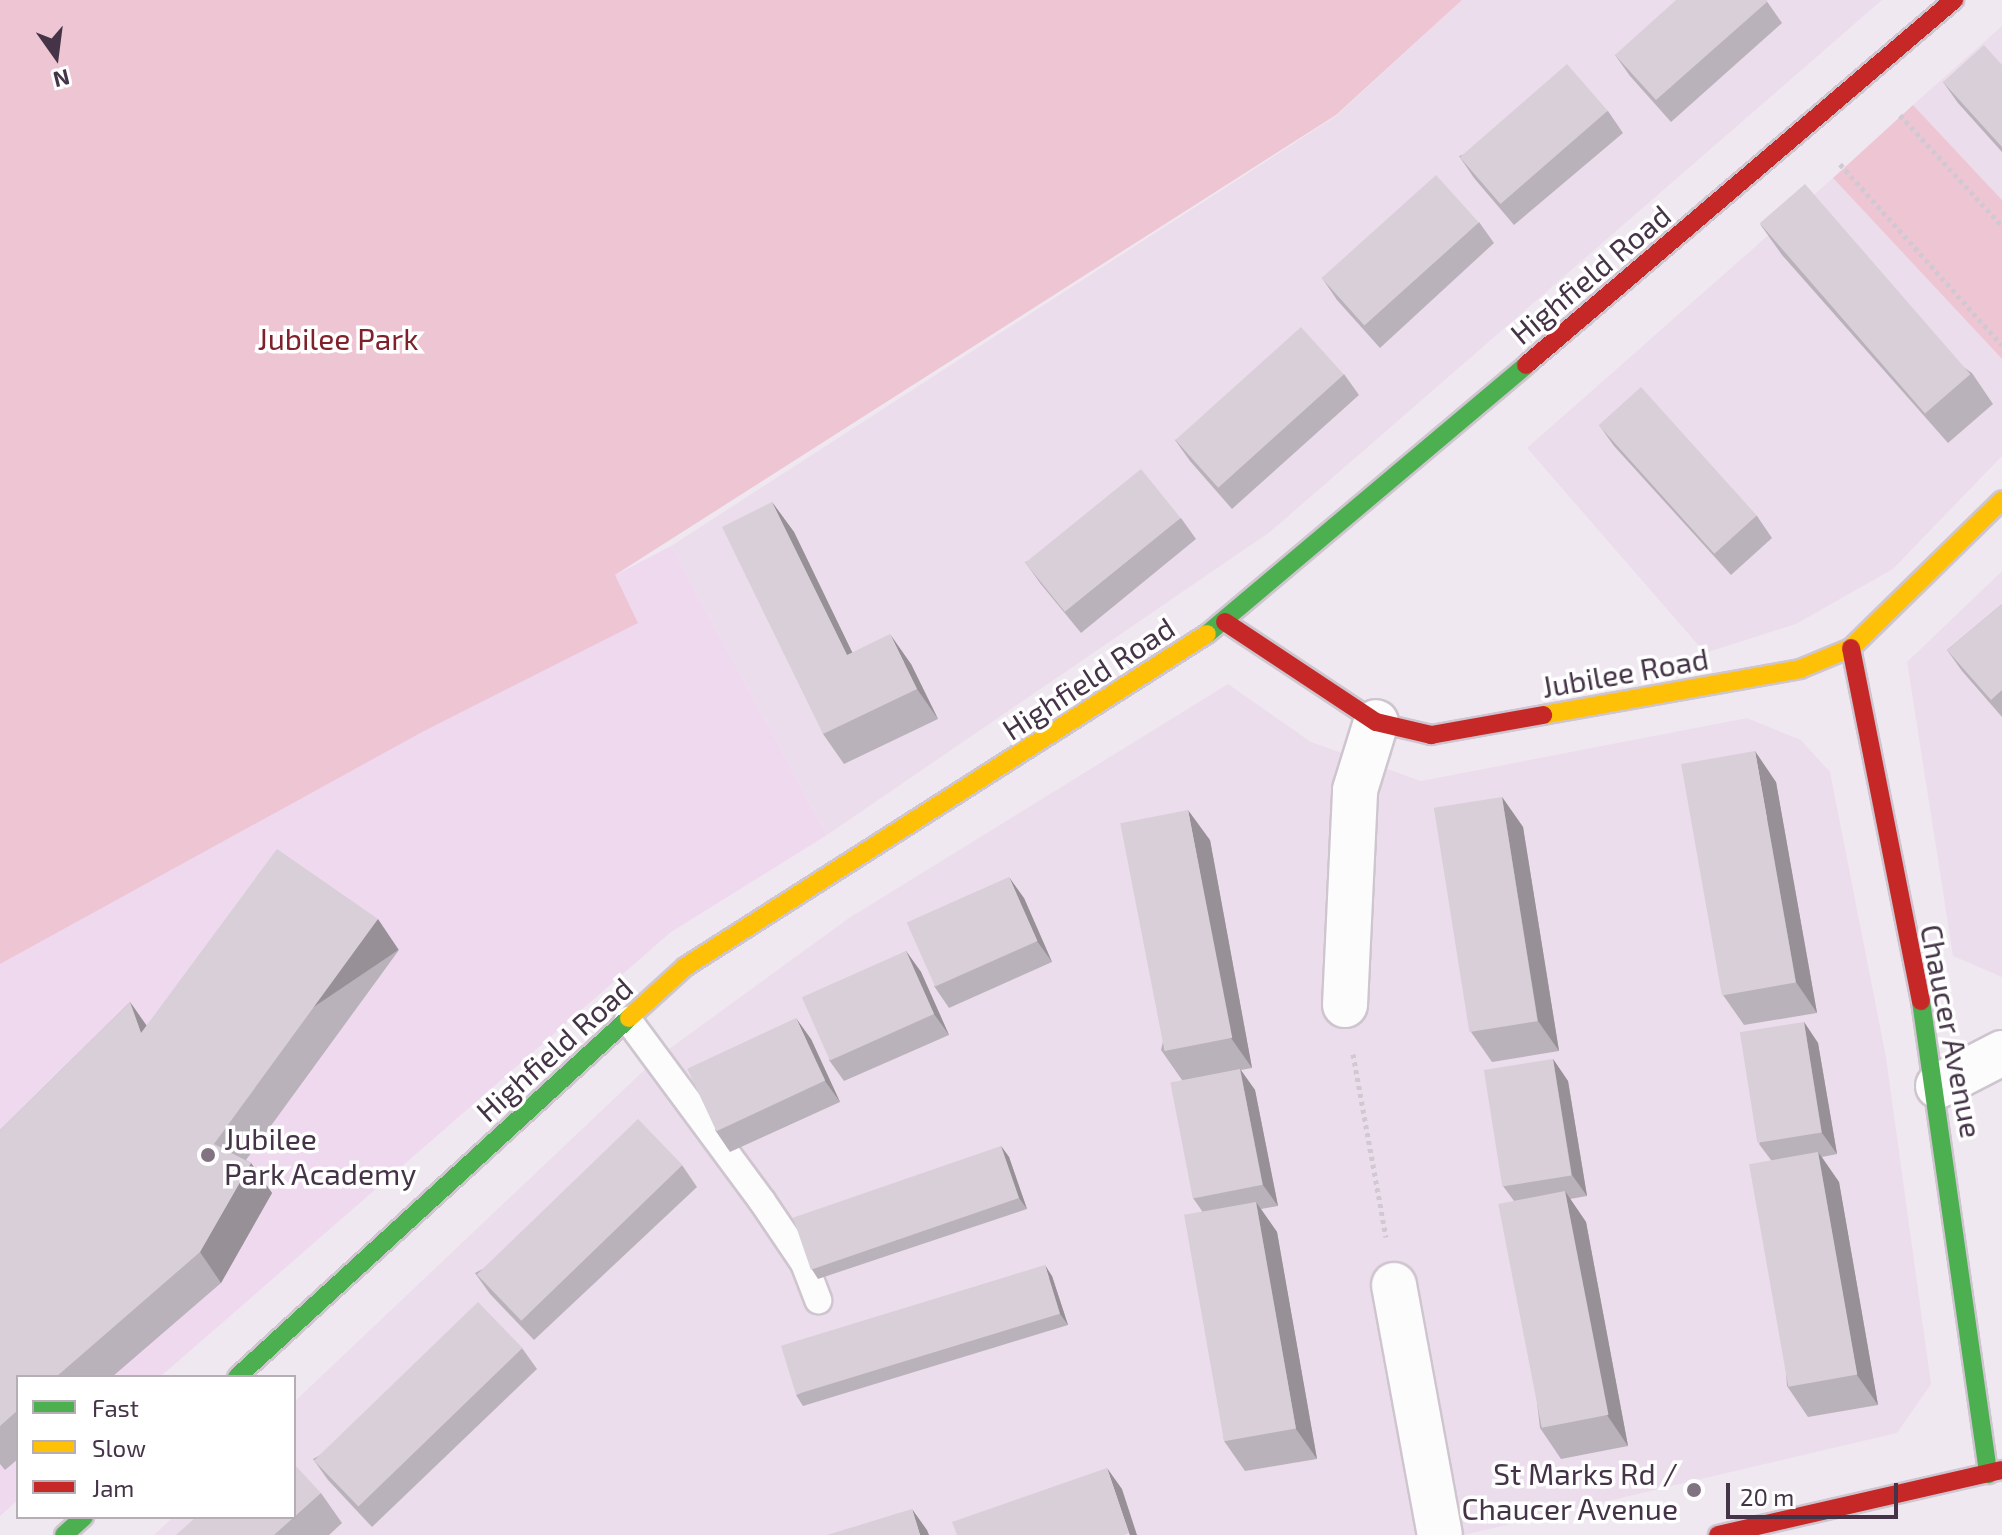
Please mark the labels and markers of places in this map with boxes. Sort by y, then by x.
place label: Jubilee Park Academy [224,1120,417,1190]
marker: Jubilee Park Academy [199,1146,217,1164]
place label: St Marks Rd / Chaucer Avenue [1460,1455,1678,1526]
marker: St Marks Rd / Chaucer Avenue [1685,1481,1703,1499]

